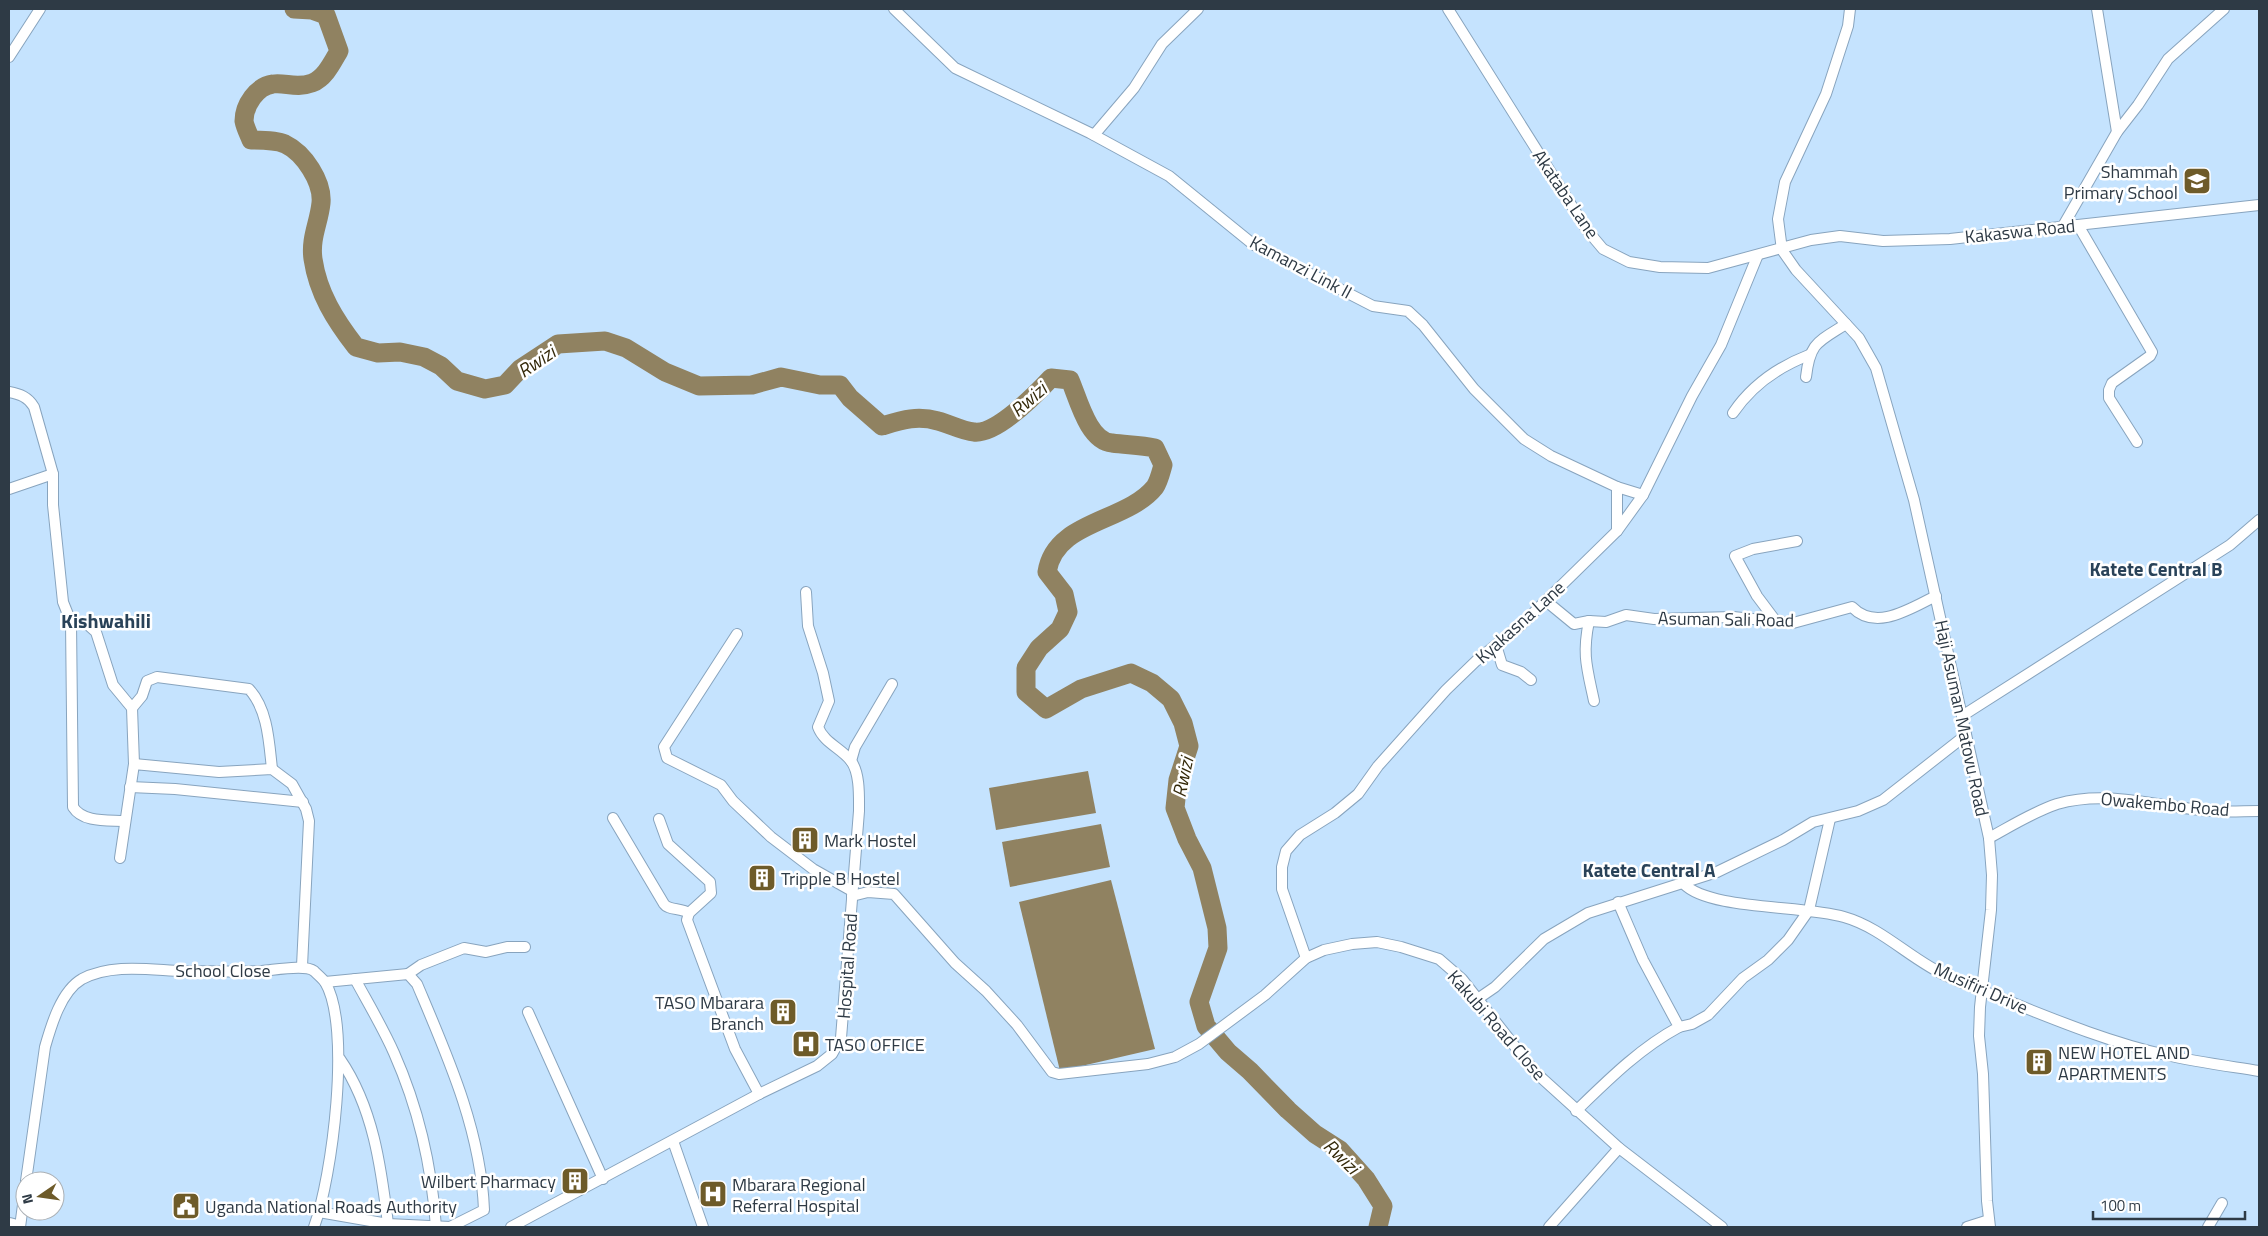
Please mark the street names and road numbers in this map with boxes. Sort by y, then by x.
street label: Akataba Lane [1526,144,1606,244]
street label: Kakaswa Road [1964,212,2076,250]
street label: Kamanzi Link II [1245,229,1357,305]
street label: Kyakasna Lane [1469,574,1571,670]
street label: Asuman Sali Road [1658,604,1794,634]
street label: Haji Asuman Matovu Road [1928,617,1996,819]
street label: Owakembo Road [2100,785,2230,823]
street label: Hospital Road [830,912,864,1020]
street label: Musifiri Drive [1930,955,2032,1021]
street label: School Close [175,957,271,984]
street label: Kakubi Road Close [1441,964,1553,1086]

